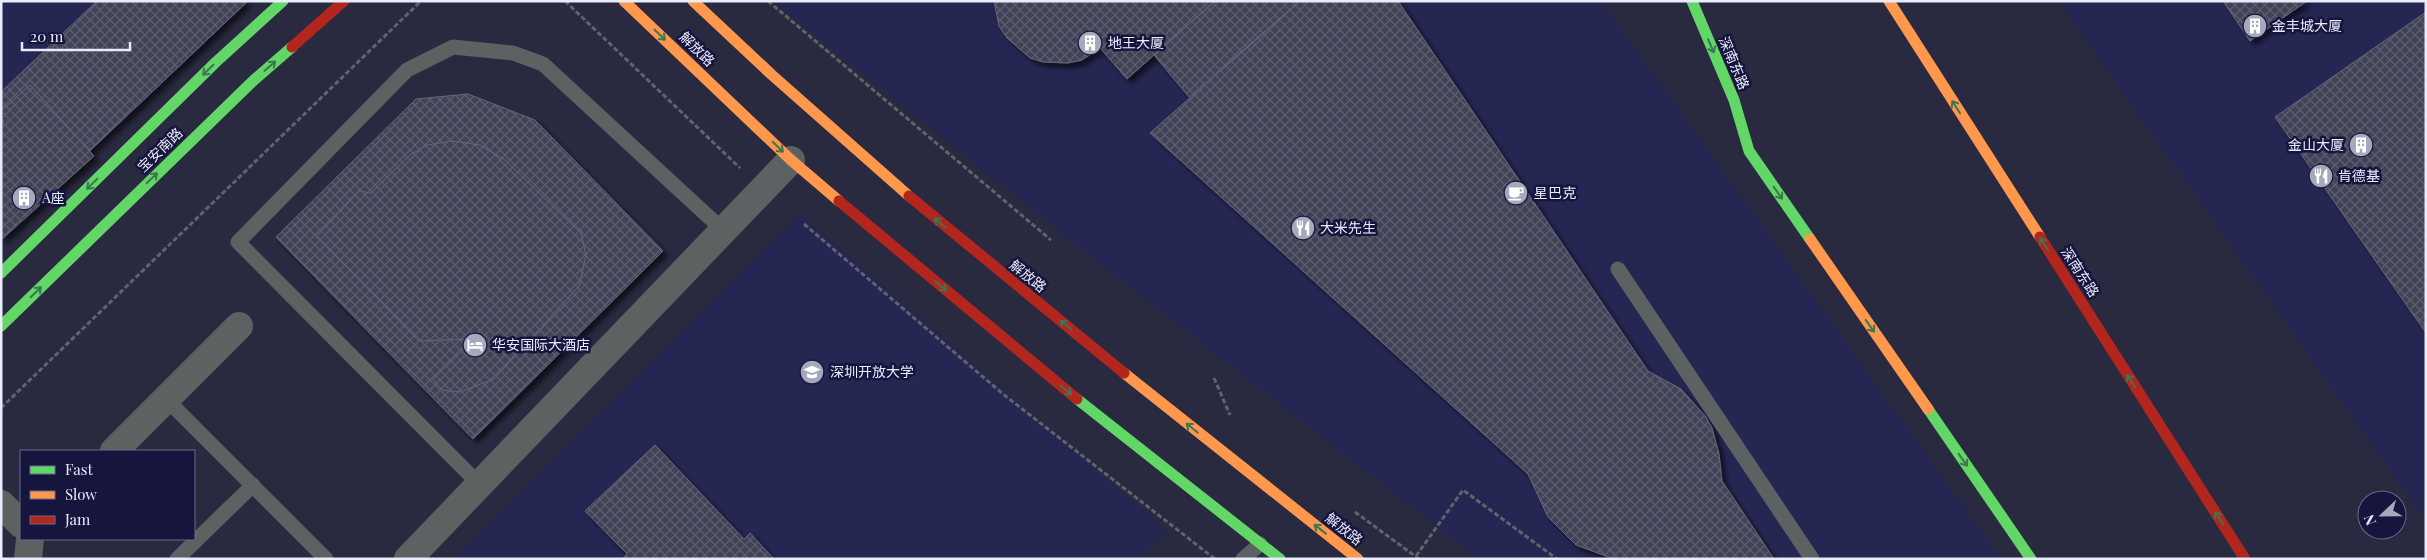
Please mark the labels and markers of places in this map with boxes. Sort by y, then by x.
building icon: 金丰城大厦 [2242,13,2268,39]
place label: 金丰城大厦 [2272,16,2342,35]
building icon: 地王大厦 [1077,30,1103,56]
place label: 地王大厦 [1108,33,1164,52]
building icon: 金山大厦 [2348,132,2374,158]
place label: 金山大厦 [2288,135,2344,154]
restaurant icon: 肯德基 [2308,163,2334,189]
place label: 肯德基 [2338,166,2380,185]
cafe icon: 星巴克 [1503,180,1529,206]
place label: 星巴克 [1534,183,1576,202]
building icon: A座 [11,185,37,211]
place label: A座 [41,188,65,207]
restaurant icon: 大米先生 [1290,215,1316,241]
place label: 大米先生 [1320,218,1376,237]
hotel icon: 华安国际大酒店 [462,332,488,358]
place label: 华安国际大酒店 [492,335,590,354]
school or university icon: 深圳开放大学 [799,359,825,385]
place label: 深圳开放大学 [830,362,914,381]

